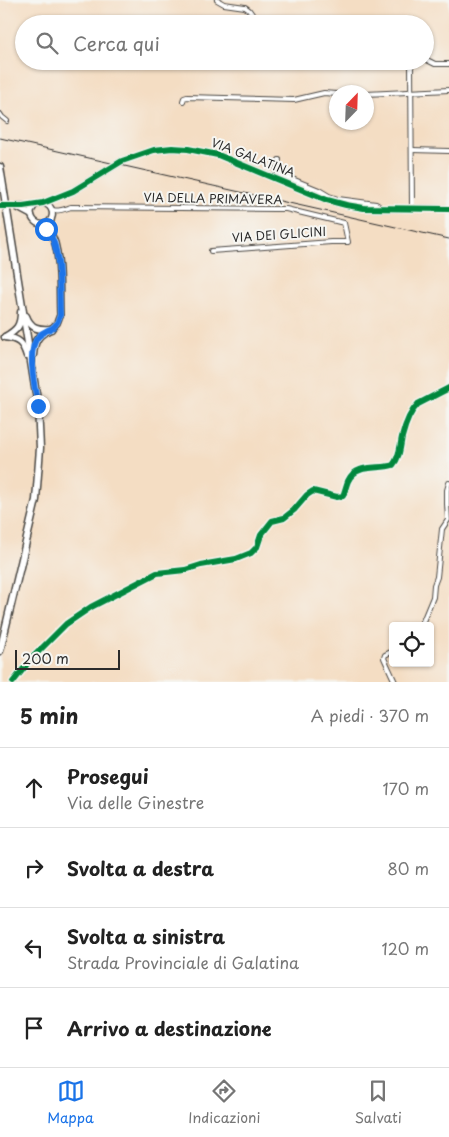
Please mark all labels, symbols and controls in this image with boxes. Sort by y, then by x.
search box [15,15,434,70]
icon: search [33,29,61,57]
text: Cerca qui [73,29,160,57]
north arrow [329,85,374,130]
street label: VIA GALATINA [209,133,298,181]
street label: VIA DELLA PRIMAVERA [143,188,283,208]
route start [35,218,58,241]
street label: VIA DEI GLICINI [231,222,327,246]
route end [27,395,50,418]
map controls [389,622,434,667]
button: locate [389,622,434,667]
scale bar [15,647,120,670]
text: 200 m [22,648,69,669]
text: 5 min [20,699,78,731]
text: A piedi · 370 m [311,703,429,727]
text: Prosegui [67,762,149,790]
icon: ahead [20,774,48,802]
text: 170 m [383,776,429,800]
text: Via delle Ginestre [67,790,204,814]
icon: right [20,854,48,882]
text: Svolta a destra [67,854,214,882]
text: 80 m [387,856,429,880]
text: Svolta a sinistra [67,922,225,950]
icon: left [20,934,48,962]
text: 120 m [382,936,429,960]
text: Strada Provinciale di Galatina [67,950,299,974]
icon: arrive [20,1014,48,1042]
text: Arrivo a destinazione [67,1014,272,1042]
tab: Mappa [47,1077,94,1128]
tab: Indicazioni [188,1077,260,1128]
tab: Salvati [355,1077,402,1128]

